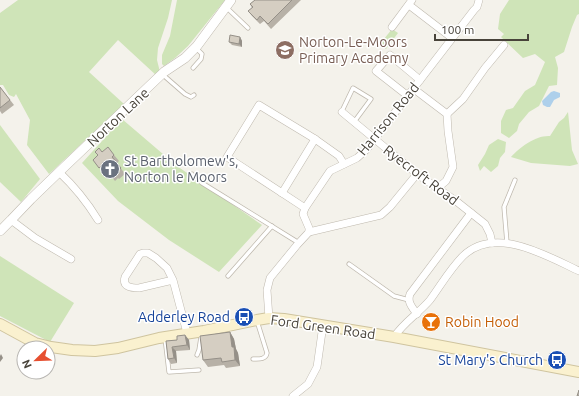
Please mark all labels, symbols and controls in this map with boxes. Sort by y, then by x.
scale bar [435,16,528,42]
text: 100 m [441,23,474,36]
place label: Norton-Le-Moors Primary Academy [299,34,409,66]
school or university icon: Norton-Le-Moors Primary Academy [274,39,296,61]
street label: Harrison Road [354,79,422,159]
street label: Norton Lane [84,84,152,150]
street label: Ryecroft Road [380,142,462,208]
place label: St Bartholomew's, Norton le Moors [124,153,239,185]
church icon: St Bartholomew's, Norton le Moors [99,158,121,180]
bus stop icon: Adderley Road [233,306,255,328]
place label: Adderley Road [138,309,230,325]
bar icon: Robin Hood [420,311,442,333]
street label: Ford Green Road [270,312,376,342]
place label: Robin Hood [445,314,519,330]
north arrow [16,340,56,380]
bus stop icon: St Mary's Church [546,349,568,371]
place label: St Mary's Church [438,352,543,368]
text: N [20,358,34,370]

